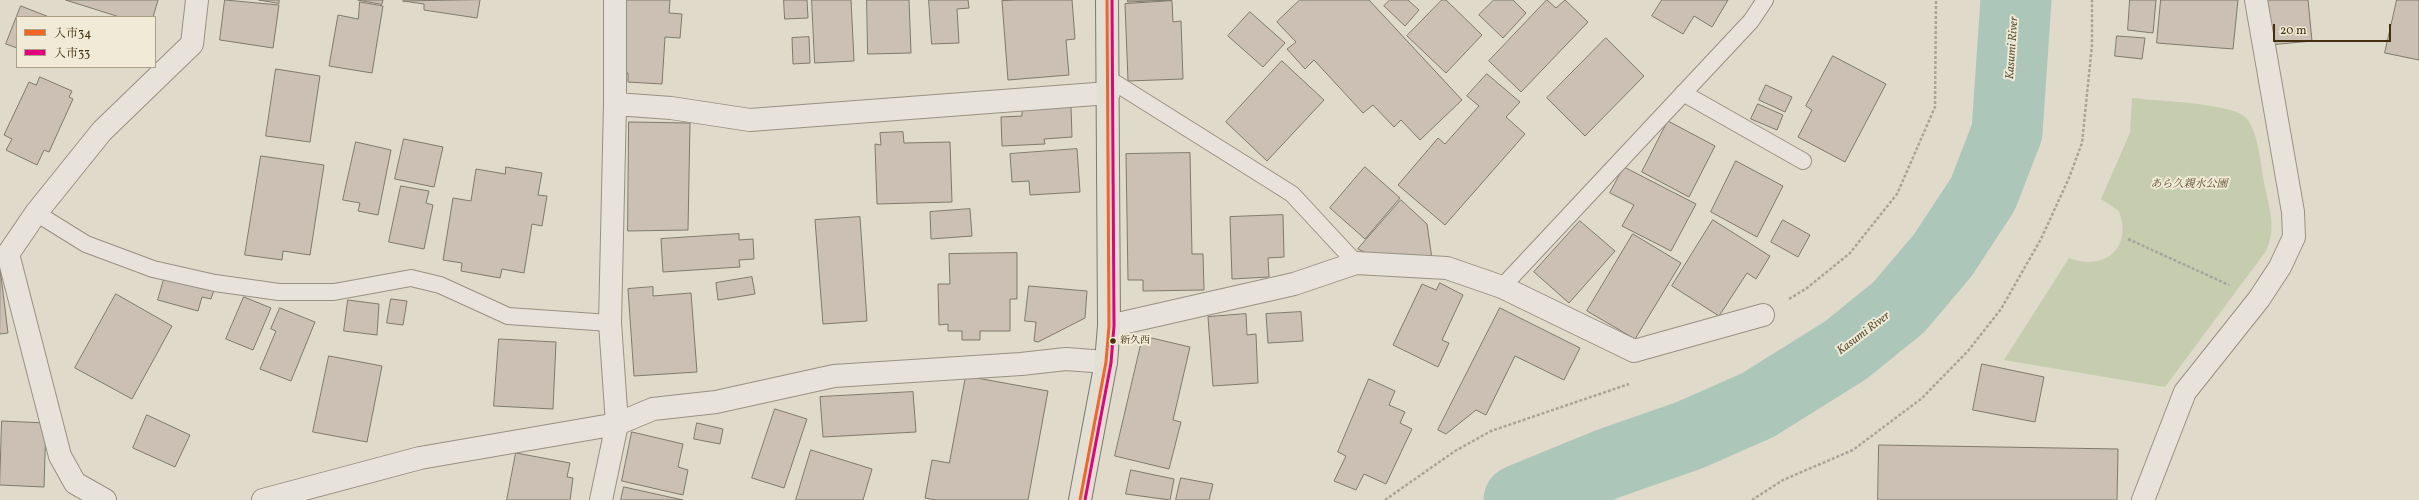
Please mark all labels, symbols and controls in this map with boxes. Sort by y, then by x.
legend [16,16,156,68]
water label: Kasumi River [2004,16,2022,80]
scale bar [2275,16,2393,42]
text: 20 m [2280,23,2307,39]
text: 入市34 [54,26,91,42]
text: 入市33 [54,46,90,62]
park label: あら久親水公園 [2151,178,2227,192]
water label: Kasumi River [1835,309,1893,359]
place label: 新久西 [1120,335,1150,347]
marker: 新久西 [1108,336,1118,346]

